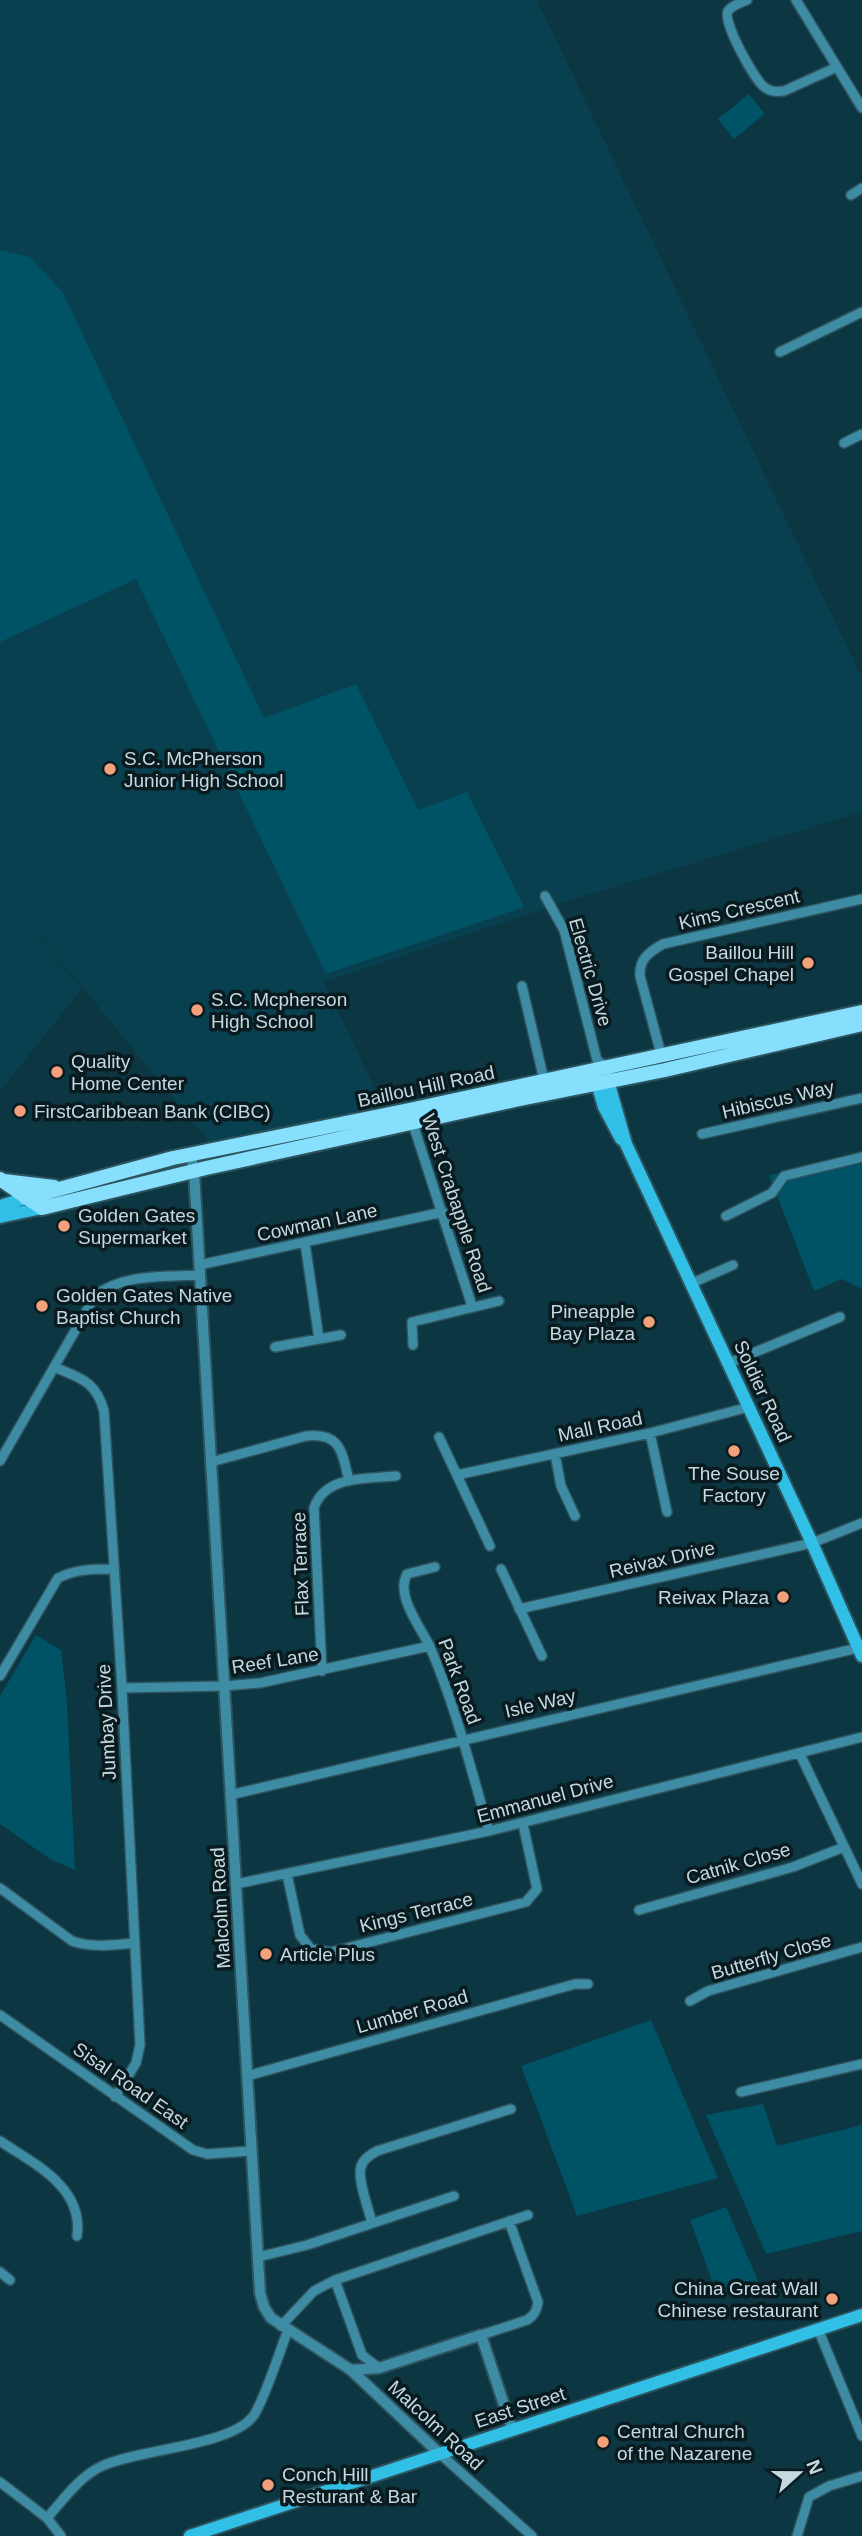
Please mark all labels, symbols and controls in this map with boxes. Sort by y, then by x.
place label: S.C. McPherson Junior High School [124,748,283,791]
marker: S.C. McPherson Junior High School [102,761,118,777]
street label: Kims Crescent [677,885,802,934]
street label: Electric Drive [565,915,616,1029]
place label: Baillou Hill Gospel Chapel [668,942,794,985]
marker: Baillou Hill Gospel Chapel [800,955,816,971]
place label: S.C. Mcpherson High School [211,989,347,1032]
marker: S.C. Mcpherson High School [189,1002,205,1018]
place label: Quality Home Center [71,1051,185,1094]
street label: Baillou Hill Road [356,1062,496,1111]
marker: Quality Home Center [49,1064,65,1080]
street label: Hibiscus Way [720,1076,837,1123]
place label: FirstCaribbean Bank (CIBC) [34,1101,271,1122]
marker: FirstCaribbean Bank (CIBC) [12,1103,28,1119]
street label: West Crabapple Road [418,1111,495,1295]
street label: Cowman Lane [255,1199,379,1245]
place label: Golden Gates Supermarket [78,1205,195,1248]
marker: Golden Gates Supermarket [56,1218,72,1234]
place label: Golden Gates Native Baptist Church [56,1285,232,1328]
marker: Golden Gates Native Baptist Church [34,1298,50,1314]
place label: Pineapple Bay Plaza [549,1301,635,1344]
marker: Pineapple Bay Plaza [641,1314,657,1330]
street label: Soldier Road [730,1337,795,1445]
street label: Mall Road [556,1407,644,1446]
marker: The Souse Factory [726,1443,742,1459]
place label: The Souse Factory [688,1463,780,1506]
street label: Flax Terrace [288,1512,313,1616]
street label: Reivax Drive [607,1537,717,1582]
place label: Reivax Plaza [658,1587,769,1608]
marker: Reivax Plaza [775,1589,791,1605]
street label: Park Road [434,1635,485,1727]
street label: Reef Lane [230,1643,320,1678]
street label: Jumbay Drive [93,1663,120,1781]
street label: Isle Way [503,1685,578,1722]
street label: Emmanuel Drive [475,1770,616,1827]
street label: Catnik Close [683,1839,793,1888]
street label: Malcolm Road [207,1847,234,1969]
street label: Kings Terrace [357,1888,475,1937]
street label: Butterfly Close [709,1929,833,1984]
place label: Article Plus [280,1944,375,1965]
marker: Article Plus [258,1946,274,1962]
street label: Lumber Road [354,1986,470,2037]
street label: Sisal Road East [69,2038,193,2133]
place label: China Great Wall Chinese restaurant [657,2278,819,2321]
marker: China Great Wall Chinese restaurant [824,2291,840,2307]
street label: Malcolm Road [384,2376,487,2474]
street label: East Street [472,2383,569,2432]
place label: Central Church of the Nazarene [617,2421,752,2464]
marker: Central Church of the Nazarene [595,2434,611,2450]
north arrow [764,2438,834,2508]
text: N [802,2457,827,2477]
place label: Conch Hill Resturant & Bar [282,2464,418,2507]
marker: Conch Hill Resturant & Bar [260,2477,276,2493]

